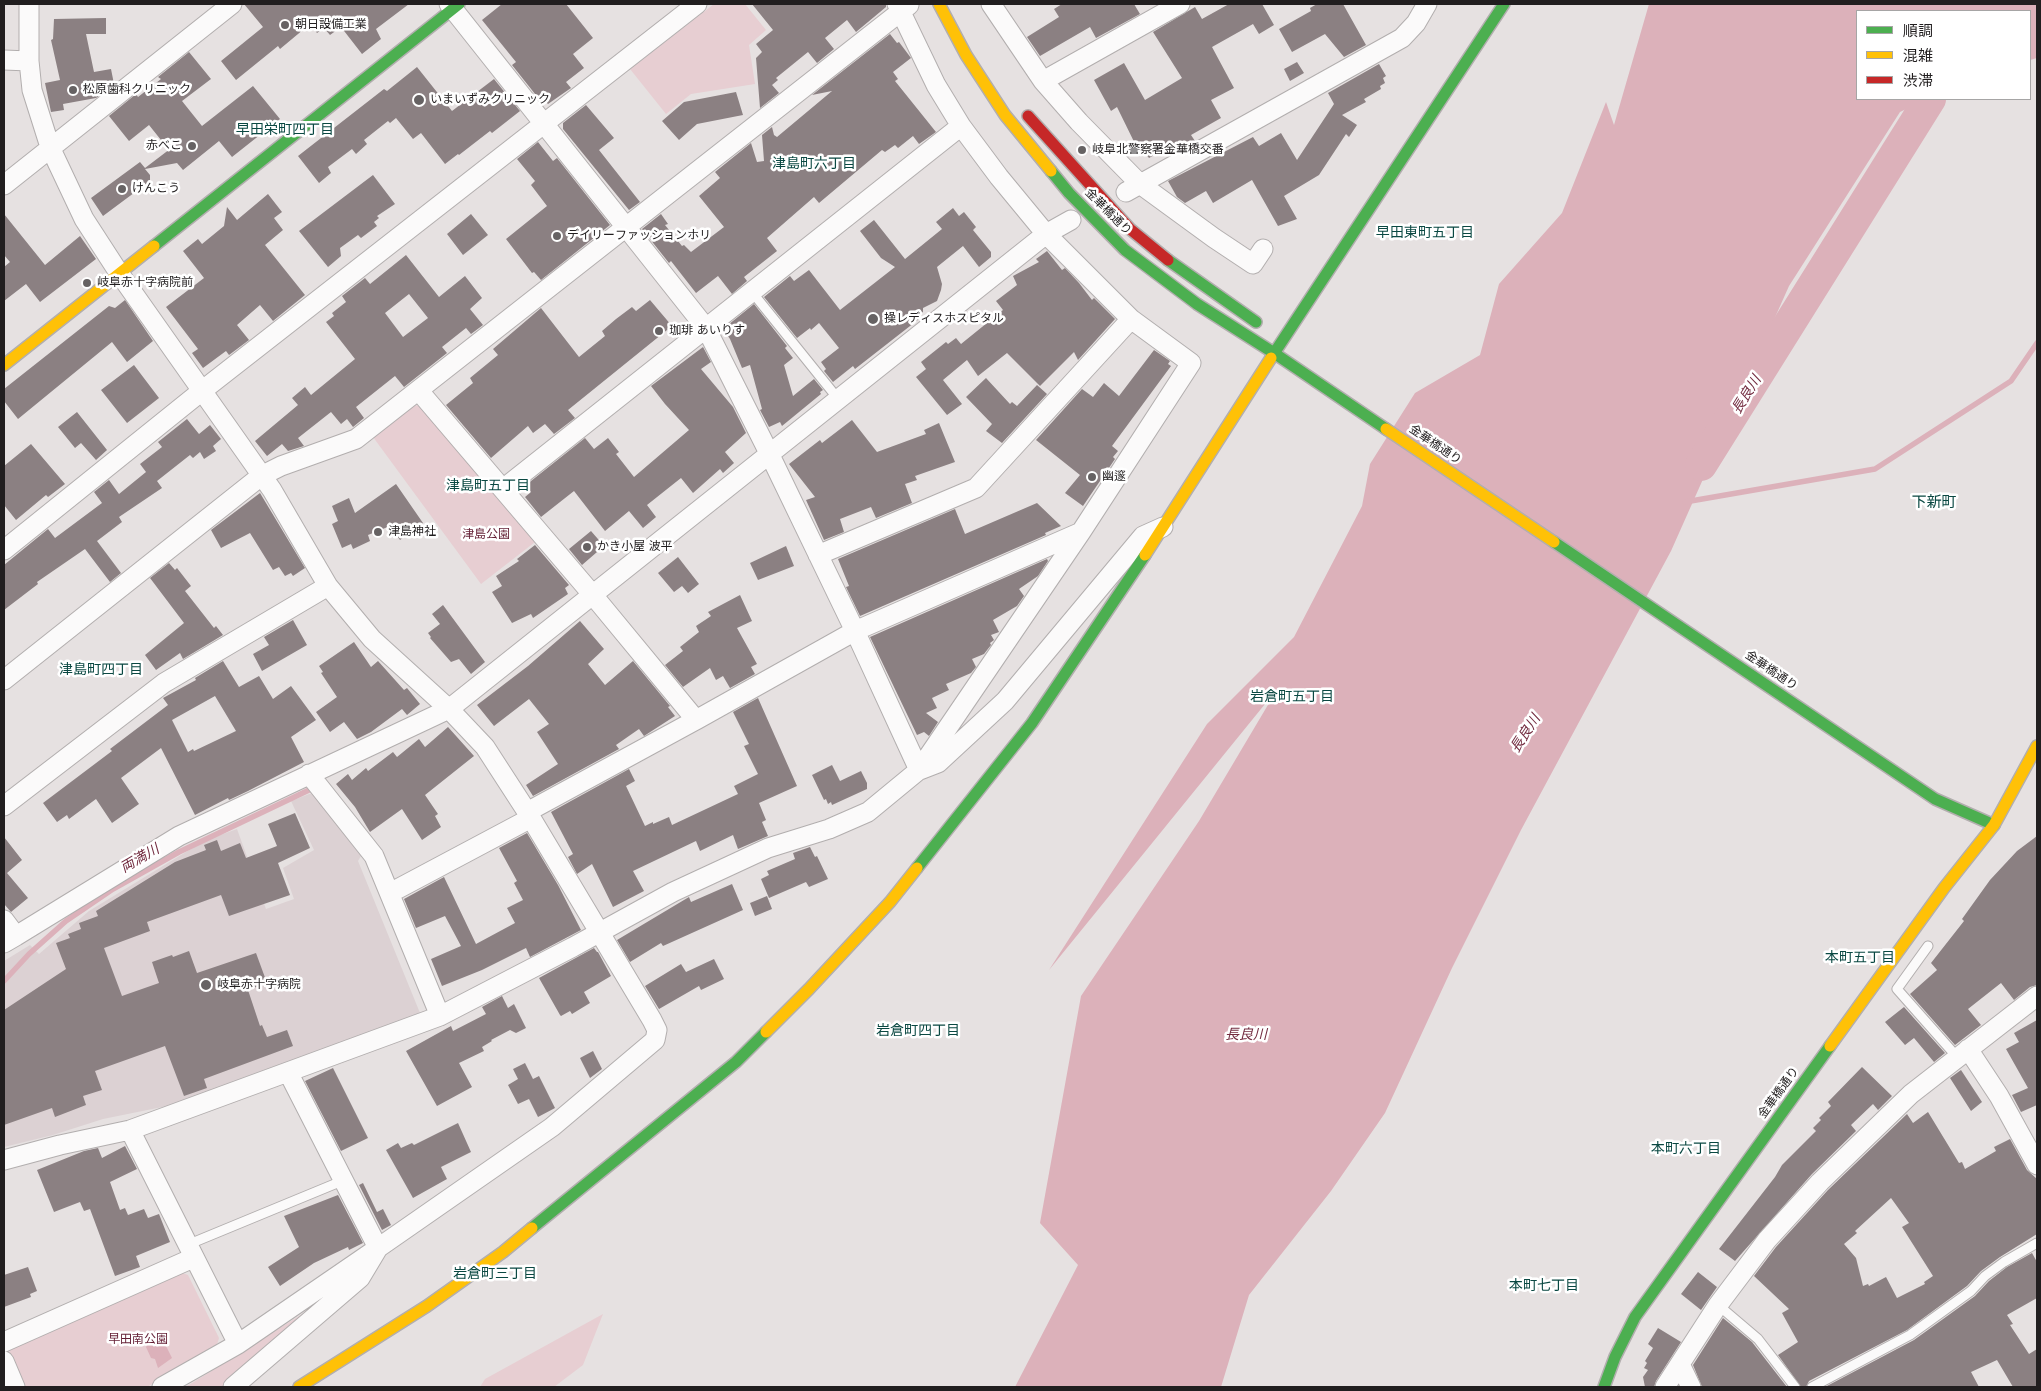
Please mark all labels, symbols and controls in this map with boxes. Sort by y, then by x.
legend [1856,10,2031,100]
place label: 朝日設備工業 [295,18,367,32]
marker: 朝日設備工業 [279,19,291,31]
text: 順調 [1903,22,1933,40]
text: 混雑 [1903,47,1933,65]
text: 渋滞 [1903,72,1933,90]
place label: 松原歯科クリニック [83,83,191,97]
marker: 松原歯科クリニック [67,84,79,96]
marker: いまいずみクリニック [412,93,426,107]
place label: いまいずみクリニック [430,93,550,107]
district label: 早田栄町四丁目 [236,122,334,138]
place label: 赤べこ [146,139,182,153]
marker: 赤べこ [186,140,198,152]
place label: 岐阜北警察署金華橋交番 [1092,143,1224,157]
marker: 岐阜北警察署金華橋交番 [1076,144,1088,156]
district label: 津島町六丁目 [772,156,856,172]
place label: けんこう [132,182,180,196]
marker: けんこう [116,183,128,195]
street label: 金華橋通り [1082,186,1134,238]
district label: 早田東町五丁目 [1376,225,1474,241]
place label: デイリーファッションホリ [567,229,711,243]
marker: デイリーファッションホリ [551,230,563,242]
place label: 岐阜赤十字病院前 [97,276,193,290]
marker: 岐阜赤十字病院前 [81,277,93,289]
marker: 操レディスホスピタル [866,312,880,326]
place label: 操レディスホスピタル [884,312,1004,326]
place label: 珈琲 あいりす [669,324,745,338]
marker: 珈琲 あいりす [653,325,665,337]
water label: 長良川 [1729,373,1765,417]
street label: 金華橋通り [1406,422,1464,468]
place label: 幽邃 [1102,470,1126,484]
marker: 幽邃 [1086,471,1098,483]
district label: 津島町五丁目 [446,478,530,494]
district label: 下新町 [1912,494,1956,512]
place label: 津島神社 [388,525,436,539]
marker: 津島神社 [372,526,384,538]
park label: 津島公園 [462,528,510,542]
place label: かき小屋 波平 [597,540,673,554]
marker: かき小屋 波平 [581,541,593,553]
street label: 金華橋通り [1742,648,1800,694]
district label: 津島町四丁目 [59,662,143,678]
district label: 岩倉町五丁目 [1250,689,1334,705]
water label: 長良川 [1508,712,1544,756]
water label: 両満川 [118,841,162,877]
district label: 本町五丁目 [1825,950,1895,966]
marker: 岐阜赤十字病院 [199,978,213,992]
place label: 岐阜赤十字病院 [217,978,301,992]
district label: 岩倉町四丁目 [876,1023,960,1039]
water label: 長良川 [1225,1027,1267,1043]
street label: 金華橋通り [1756,1064,1802,1122]
district label: 本町六丁目 [1651,1141,1721,1157]
district label: 岩倉町三丁目 [453,1266,537,1282]
district label: 本町七丁目 [1509,1278,1579,1294]
park label: 早田南公園 [108,1333,168,1347]

